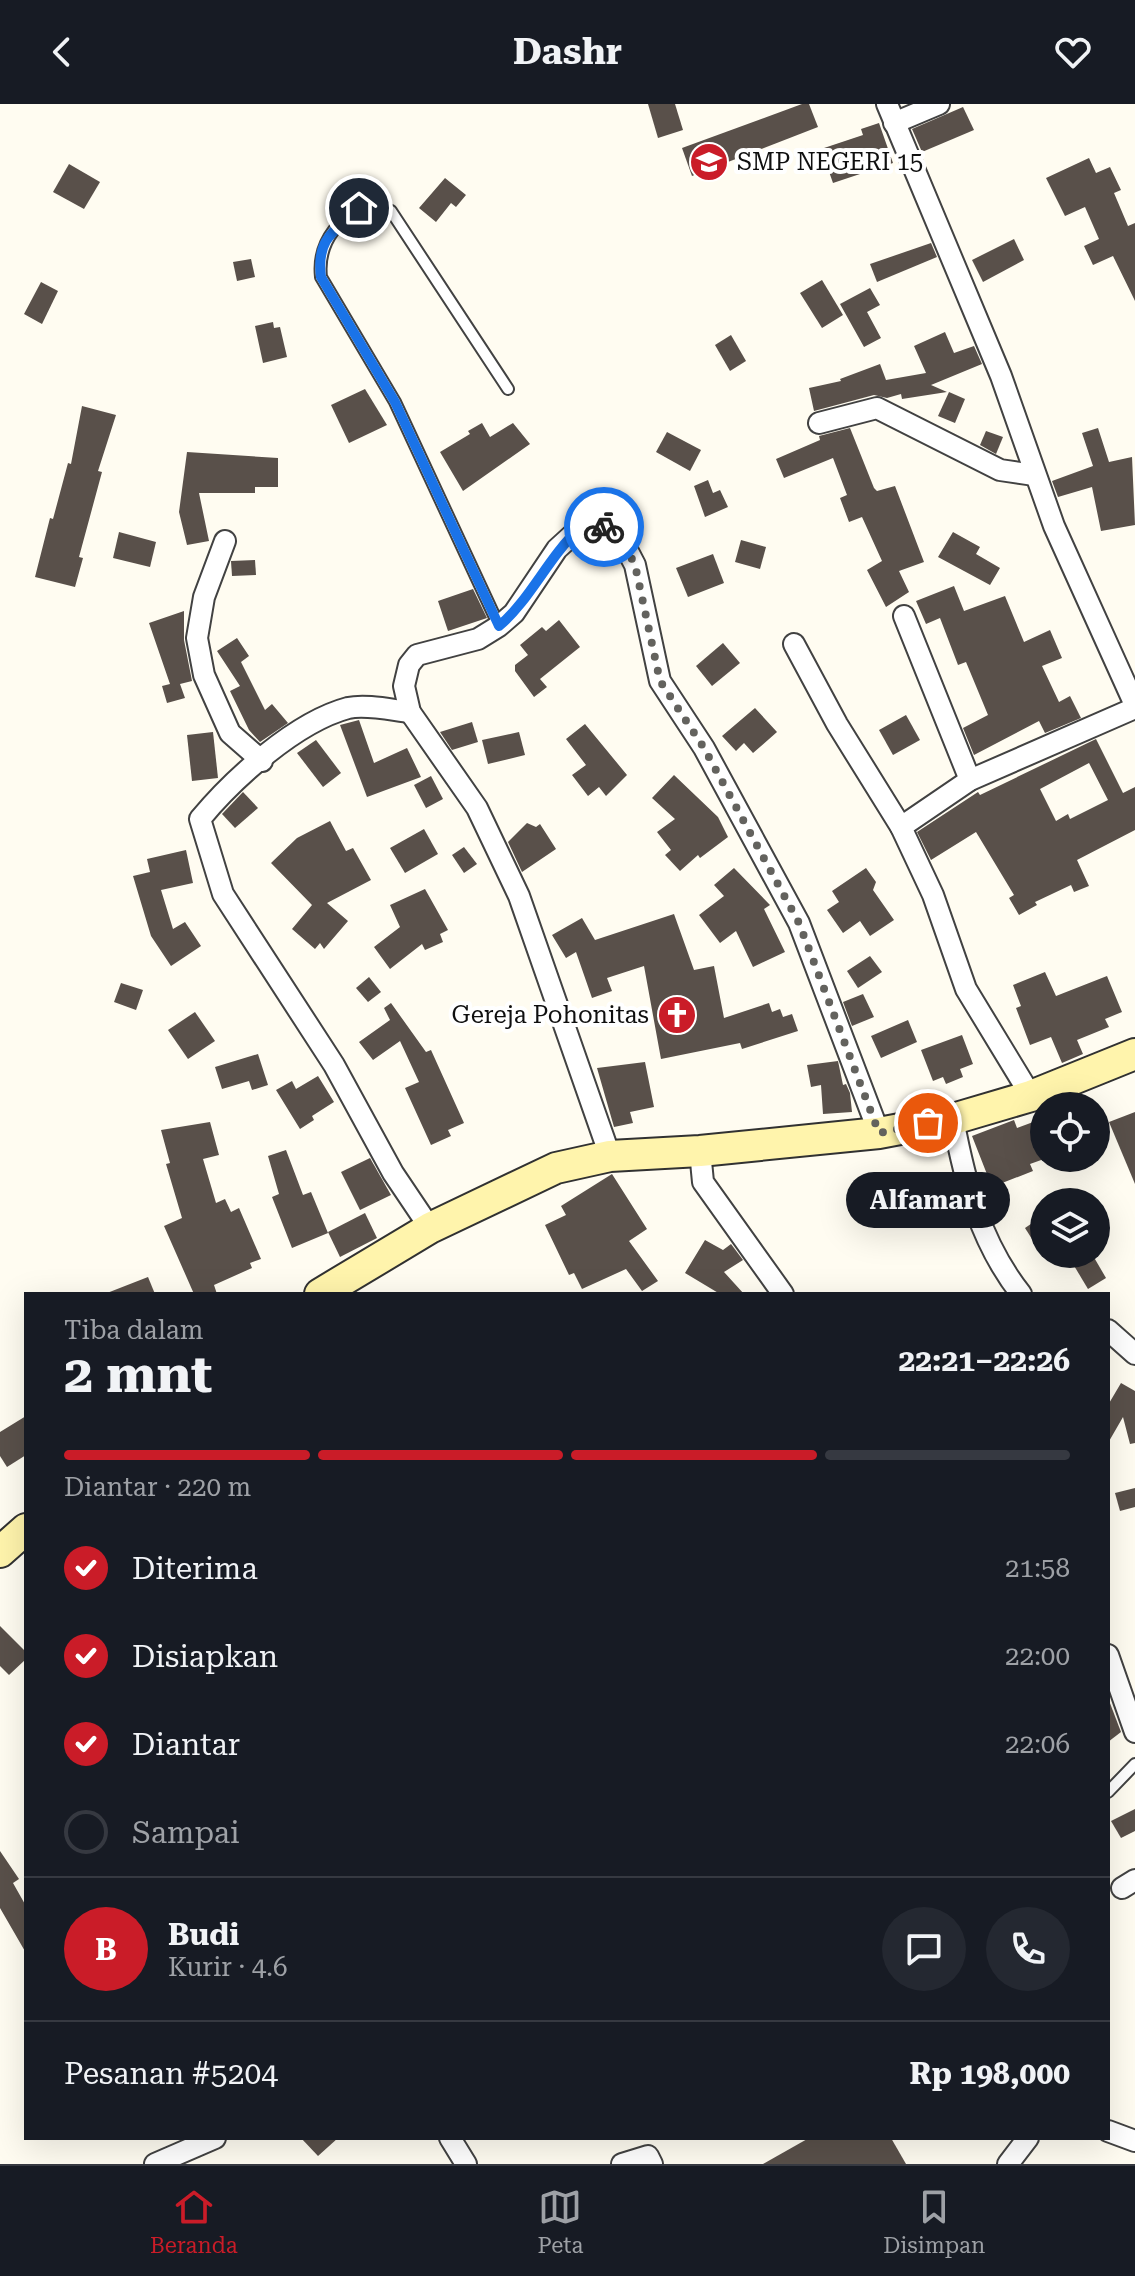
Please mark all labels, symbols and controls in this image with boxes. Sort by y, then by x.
icon: back [40,30,84,74]
icon: heart [1051,30,1095,74]
text: Dashr [513,31,622,73]
school or university icon: SMP NEGERI 15 [688,141,730,183]
place label: SMP NEGERI 15 [737,148,923,176]
pin [325,174,393,242]
icon: home [337,186,381,230]
courier [564,487,644,567]
icon: bike [582,505,626,549]
church icon: Gereja Pohonitas [656,994,698,1036]
place label: Gereja Pohonitas [452,1001,649,1029]
pin [894,1089,962,1157]
map controls [1030,1092,1110,1268]
button: locate [1030,1092,1110,1172]
icon: bag [906,1101,950,1145]
callout: Alfamart [846,1171,1010,1227]
text: Alfamart [870,1185,986,1215]
button: layers [1030,1188,1110,1268]
text: Tiba dalam [64,1315,203,1345]
text: 22:21–22:26 [898,1343,1070,1378]
text: 2 mnt [64,1344,212,1405]
text: Diantar · 220 m [64,1472,251,1502]
icon: check [64,1546,108,1590]
text: Diterima [132,1551,258,1586]
text: 21:58 [1005,1553,1070,1583]
icon: check [64,1634,108,1678]
text: Disiapkan [132,1639,278,1674]
text: 22:00 [1005,1641,1070,1671]
icon: check [64,1722,108,1766]
text: Diantar [132,1727,240,1762]
text: 22:06 [1005,1729,1070,1759]
text: Sampai [132,1815,240,1850]
button: chat [882,1907,966,1991]
button: phone [986,1907,1070,1991]
text: Budi [168,1917,239,1952]
text: B [95,1932,117,1967]
text: Kurir · 4.6 [168,1952,288,1982]
text: Pesanan #5204 [64,2056,278,2091]
text: Rp 198,000 [909,2056,1070,2091]
tab: Beranda [150,2185,238,2258]
tab: Peta [538,2185,583,2258]
tab: Disimpan [883,2185,985,2258]

